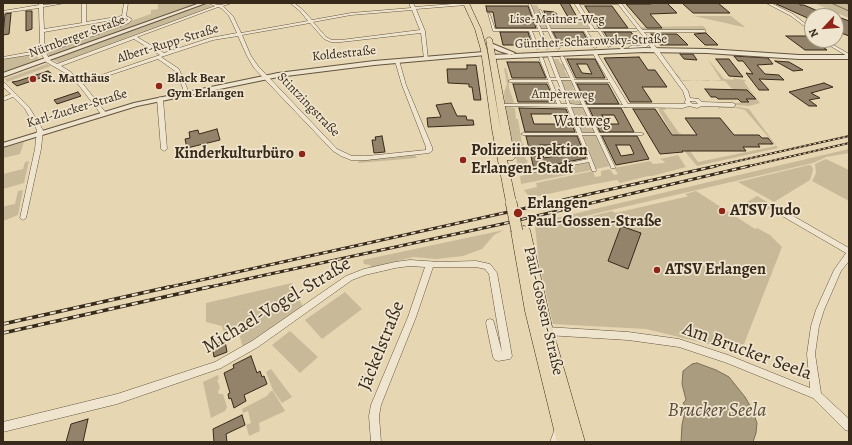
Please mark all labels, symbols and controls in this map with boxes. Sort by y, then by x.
north arrow [804,8,844,48]
street label: Nürnberger Straße [27,12,127,62]
street label: Lise-Meitner-Weg [509,12,605,28]
street label: Albert-Rupp-Straße [115,21,221,67]
text: N [805,26,822,40]
street label: Günther-Scharowsky-Straße [515,32,667,52]
street label: Koldestraße [311,43,377,65]
street label: Stintzingstraße [273,70,343,140]
place label: St. Matthäus [41,71,110,87]
place label: Black Bear Gym Erlangen [167,71,244,102]
marker: St. Matthäus [28,74,38,84]
marker: Black Bear Gym Erlangen [154,81,164,91]
street label: Karl-Zucker-Straße [25,86,129,132]
street label: Ampèreweg [532,87,594,103]
street label: Wattweg [553,112,611,132]
place label: Polizeiinspektion Erlangen-Stadt [471,141,588,179]
place label: Kinderkulturbüro [174,144,294,164]
marker: Kinderkulturbüro [297,149,307,159]
marker: Polizeiinspektion Erlangen-Stadt [458,155,468,165]
place label: Erlangen Paul-Gossen-Straße [527,194,662,232]
place label: ATSV Judo [730,201,801,221]
marker: ATSV Judo [717,206,727,216]
marker: Erlangen Paul-Gossen-Straße [512,207,524,219]
street label: Paul-Gossen-Straße [519,245,567,377]
street label: Michael-Vogel-Straße [199,253,355,359]
place label: ATSV Erlangen [665,260,766,280]
marker: ATSV Erlangen [652,265,662,275]
street label: Jäckelstraße [354,298,410,394]
street label: Am Brucker Seela [679,318,815,386]
water label: Brucker Seela [667,399,767,423]

